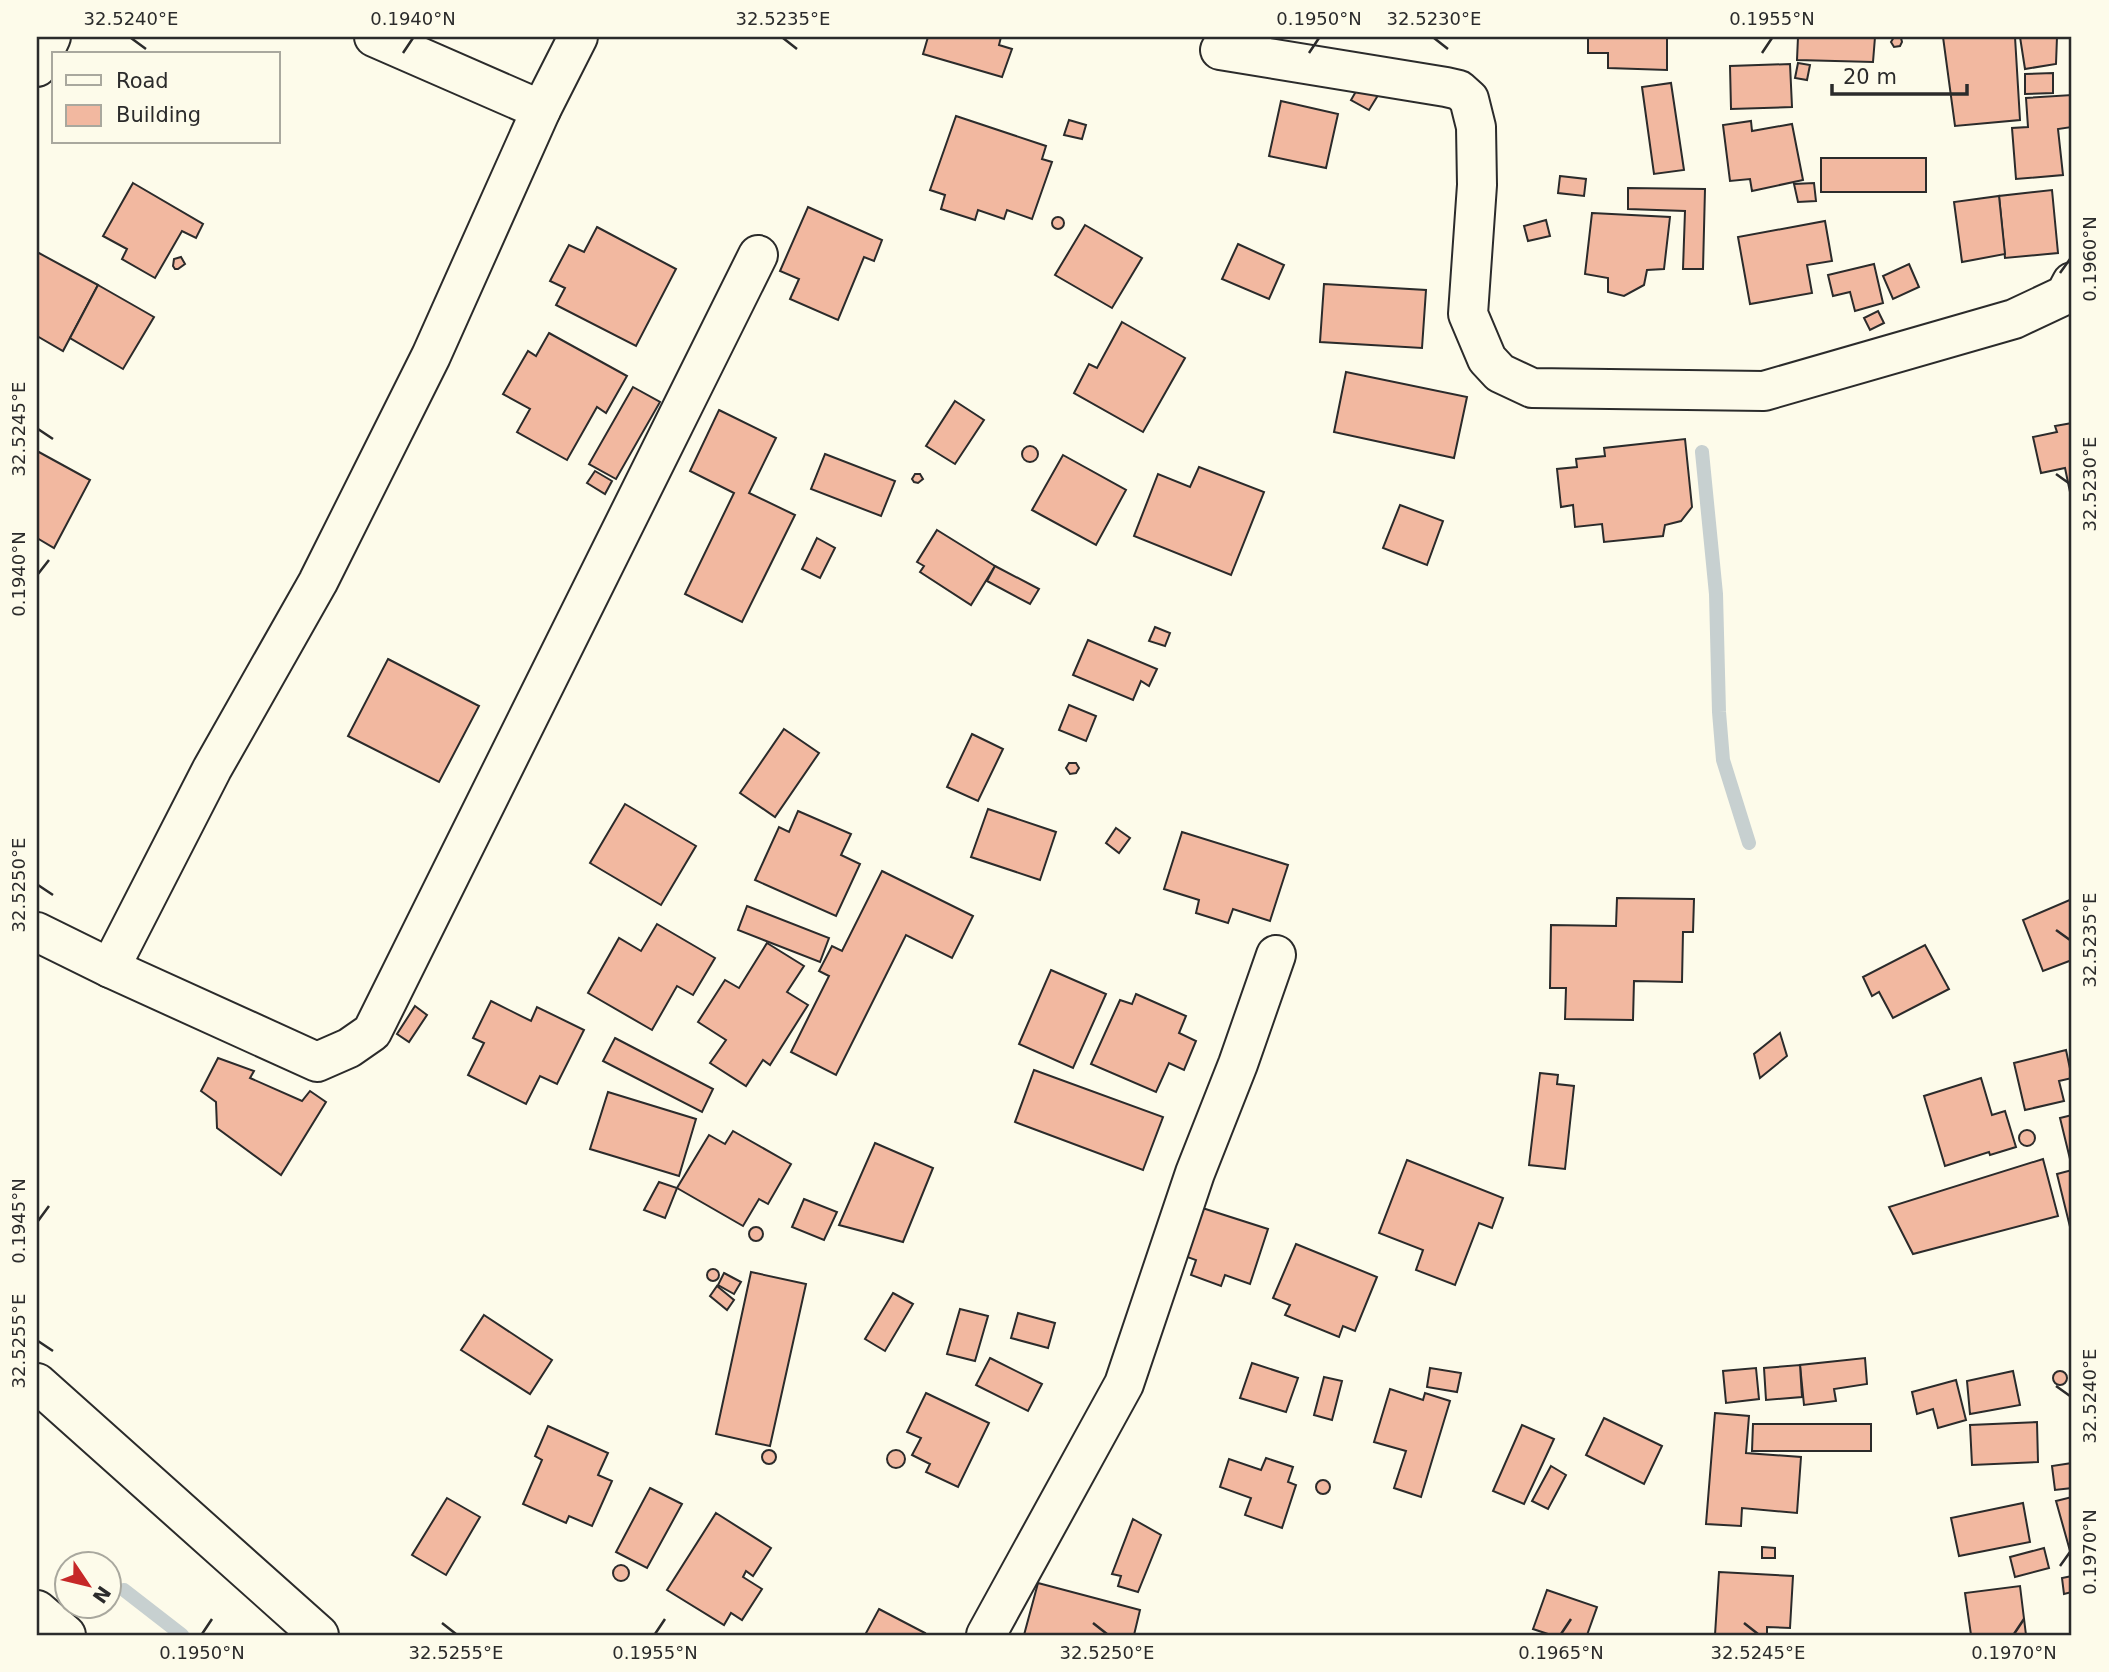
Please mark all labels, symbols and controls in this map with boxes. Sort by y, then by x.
text: 32.5240°E [84,8,178,29]
text: 0.1940°N [370,8,456,29]
text: 32.5235°E [736,8,830,29]
text: 0.1950°N [1276,8,1362,29]
text: 32.5230°E [1387,8,1481,29]
text: 0.1955°N [1729,8,1815,29]
legend [52,52,280,144]
scale bar [1832,52,1967,96]
text: 20 m [1843,65,1897,89]
text: Road [116,69,169,93]
text: Building [116,103,201,127]
text: 0.1960°N [2079,216,2100,302]
text: 32.5245°E [8,382,29,476]
text: 32.5230°E [2079,437,2100,531]
text: 0.1940°N [8,531,29,617]
text: 32.5250°E [8,838,29,932]
text: 32.5235°E [2079,893,2100,987]
text: 0.1945°N [8,1178,29,1264]
text: 32.5255°E [8,1294,29,1388]
text: 32.5240°E [2079,1349,2100,1443]
text: 0.1970°N [2079,1509,2100,1595]
north arrow [52,1550,122,1620]
text: N [88,1582,115,1608]
text: 0.1950°N [159,1642,245,1663]
text: 32.5255°E [409,1642,503,1663]
text: 0.1955°N [612,1642,698,1663]
text: 32.5250°E [1060,1642,1154,1663]
text: 0.1965°N [1518,1642,1604,1663]
text: 32.5245°E [1711,1642,1805,1663]
text: 0.1970°N [1971,1642,2057,1663]

